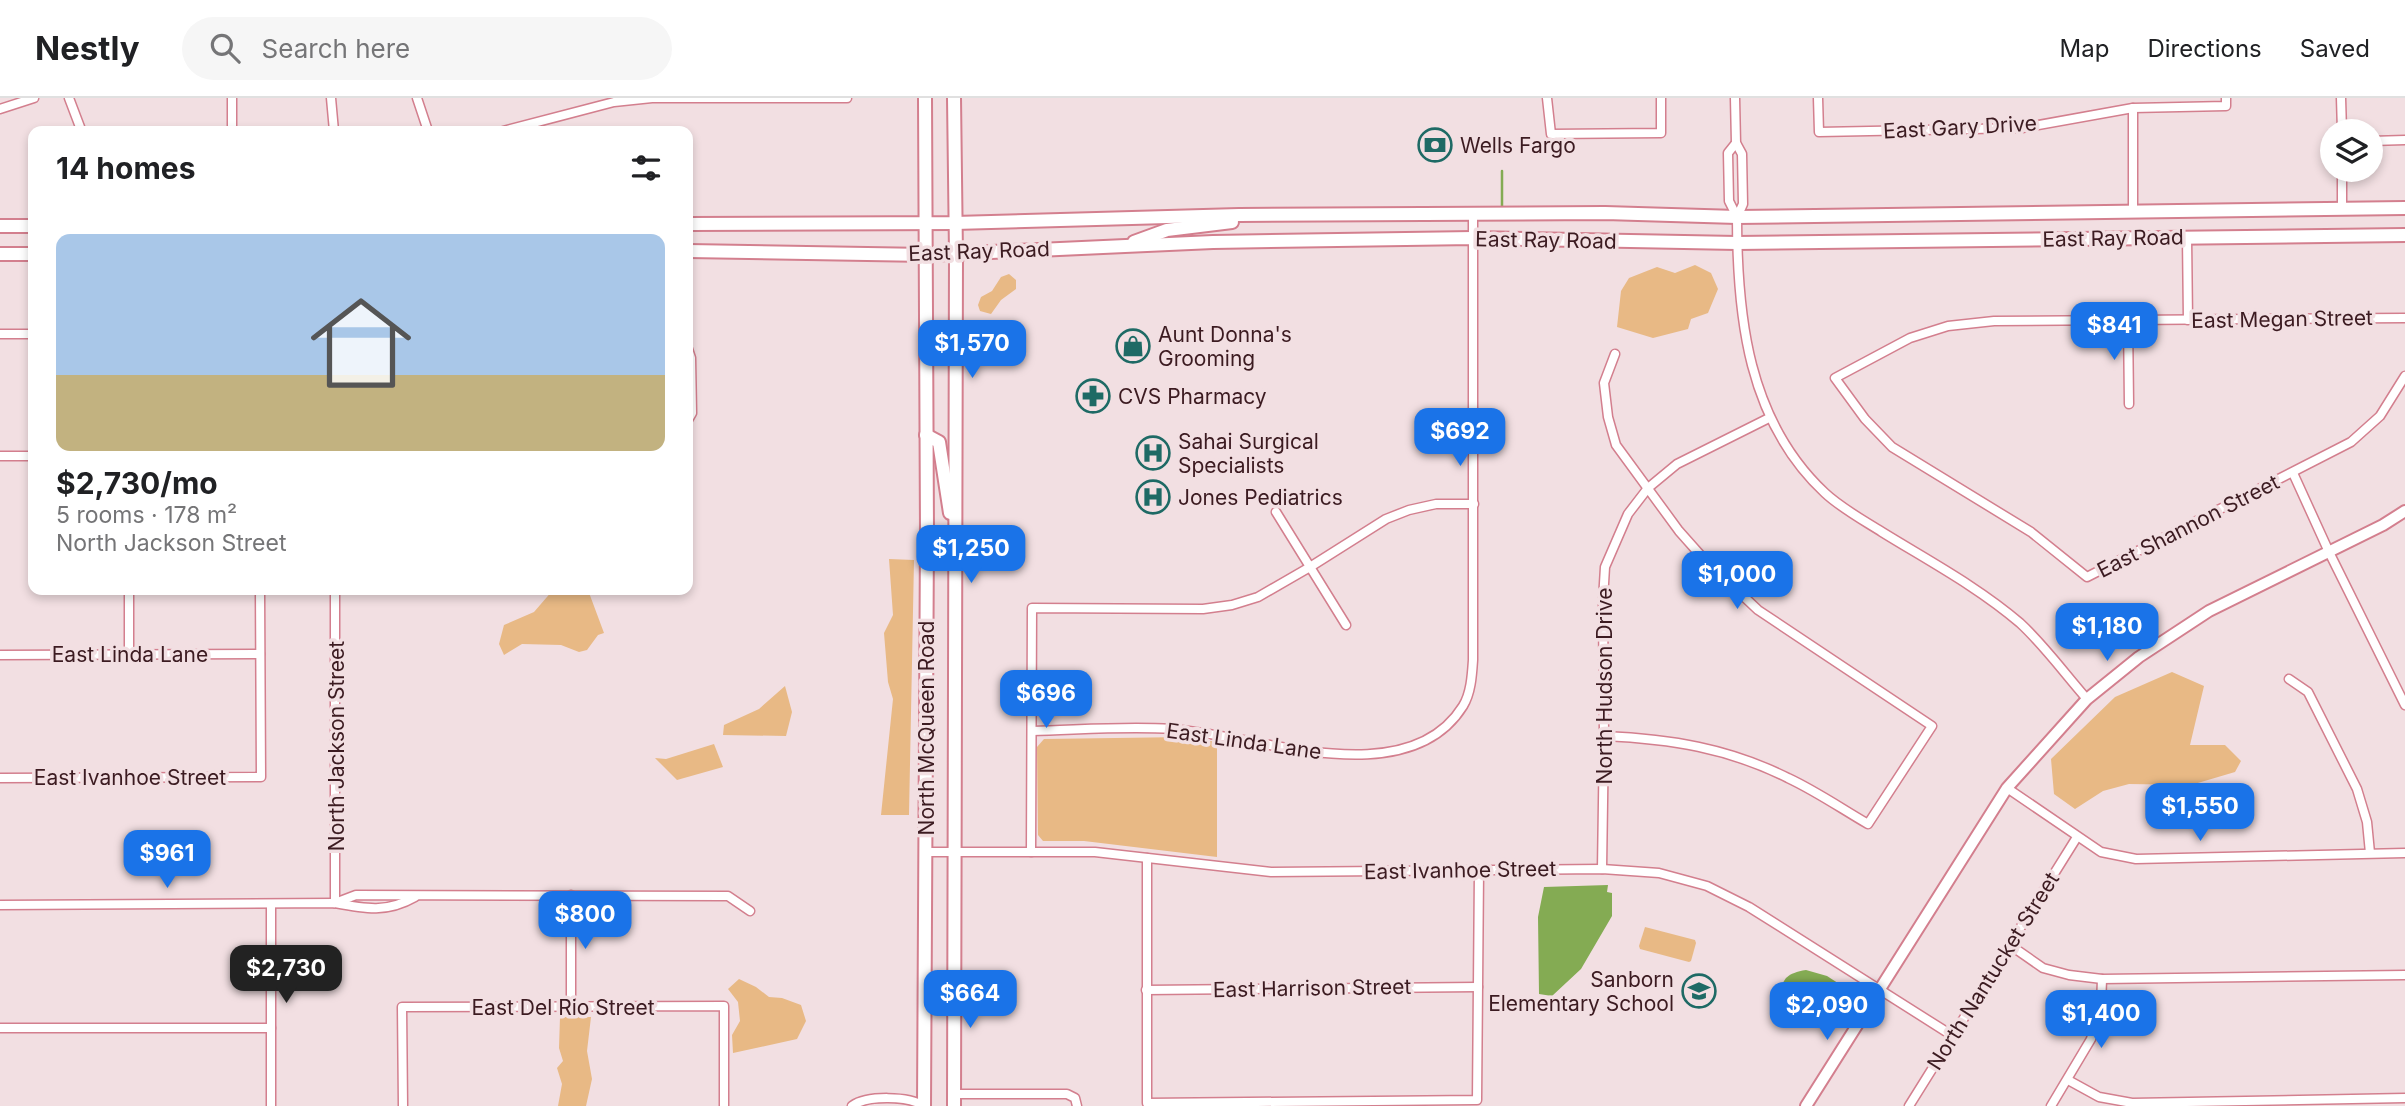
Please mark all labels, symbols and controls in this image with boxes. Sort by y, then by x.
search box [182,17,672,80]
text: Nestly [35,28,140,68]
icon: search [206,29,244,67]
text: Search here [262,33,410,64]
text: Map [2060,34,2109,63]
text: Directions [2147,34,2262,63]
text: Saved [2300,34,2370,63]
street label: East Gary Drive [1883,110,2037,144]
map controls [2320,119,2383,182]
button: layers [2320,119,2383,182]
bank icon: Wells Fargo [1416,126,1454,164]
place label: Wells Fargo [1460,133,1576,158]
icon: filters [627,149,665,187]
text: 14 homes [56,150,195,186]
street label: East Ray Road [2042,224,2184,252]
street label: East Ray Road [1475,226,1617,254]
street label: East Ray Road [908,236,1050,266]
icon: home [298,280,424,406]
pin: $841 [2073,302,2155,362]
street label: East Megan Street [2191,305,2373,333]
text: $841 [2087,311,2141,339]
pin: $1,570 [915,320,1029,380]
place label: Aunt Donna's Grooming [1158,322,1292,371]
shop icon: Aunt Donna's Grooming [1114,327,1152,365]
text: $1,570 [934,329,1010,357]
pharmacy icon: CVS Pharmacy [1074,377,1112,415]
place label: CVS Pharmacy [1118,384,1267,409]
pin: $692 [1419,408,1501,468]
text: $692 [1430,417,1490,445]
place label: Sahai Surgical Specialists [1178,429,1319,478]
hospital icon: Sahai Surgical Specialists [1134,434,1172,472]
text: $2,730/mo [56,465,218,501]
street label: East Shannon Street [2093,469,2283,583]
hospital icon: Jones Pediatrics [1134,478,1172,516]
place label: Jones Pediatrics [1178,485,1343,510]
text: 5 rooms · 178 m² [56,501,237,529]
pin: $1,250 [914,526,1028,585]
text: North Jackson Street [56,529,286,557]
text: $1,250 [932,534,1010,562]
pin: $1,000 [1680,552,1794,611]
text: $1,000 [1698,560,1776,588]
street label: North Hudson Drive [1592,588,1617,784]
pin: $1,180 [2050,603,2164,663]
text: $1,180 [2072,612,2142,640]
street label: North McQueen Road [914,621,939,835]
street label: North Jackson Street [324,641,349,851]
street label: East Linda Lane [52,642,208,667]
pin: $696 [1005,670,1087,730]
text: $696 [1016,679,1076,707]
street label: East Linda Lane [1165,718,1323,764]
street label: East Ivanhoe Street [34,765,226,790]
pin: $1,550 [2143,784,2257,843]
text: $1,550 [2161,792,2239,820]
pin: $961 [126,830,208,890]
text: $961 [140,839,194,867]
street label: East Ivanhoe Street [1364,856,1556,884]
street label: North Nantucket Street [1922,867,2064,1075]
pin: $800 [544,892,626,951]
text: $800 [554,900,616,928]
pin: $2,730 [229,946,343,1005]
text: $2,730 [246,954,326,982]
place label: Sanborn Elementary School [1488,967,1674,1016]
pin: $664 [929,970,1011,1030]
school or university icon: Sanborn Elementary School [1680,972,1718,1010]
street label: East Harrison Street [1213,974,1412,1002]
text: $664 [940,979,1000,1007]
pin: $2,090 [1770,982,1884,1042]
pin: $1,400 [2044,990,2158,1050]
text: $2,090 [1786,991,1868,1019]
street label: East Del Rio Street [471,995,655,1020]
text: $1,400 [2061,999,2141,1027]

